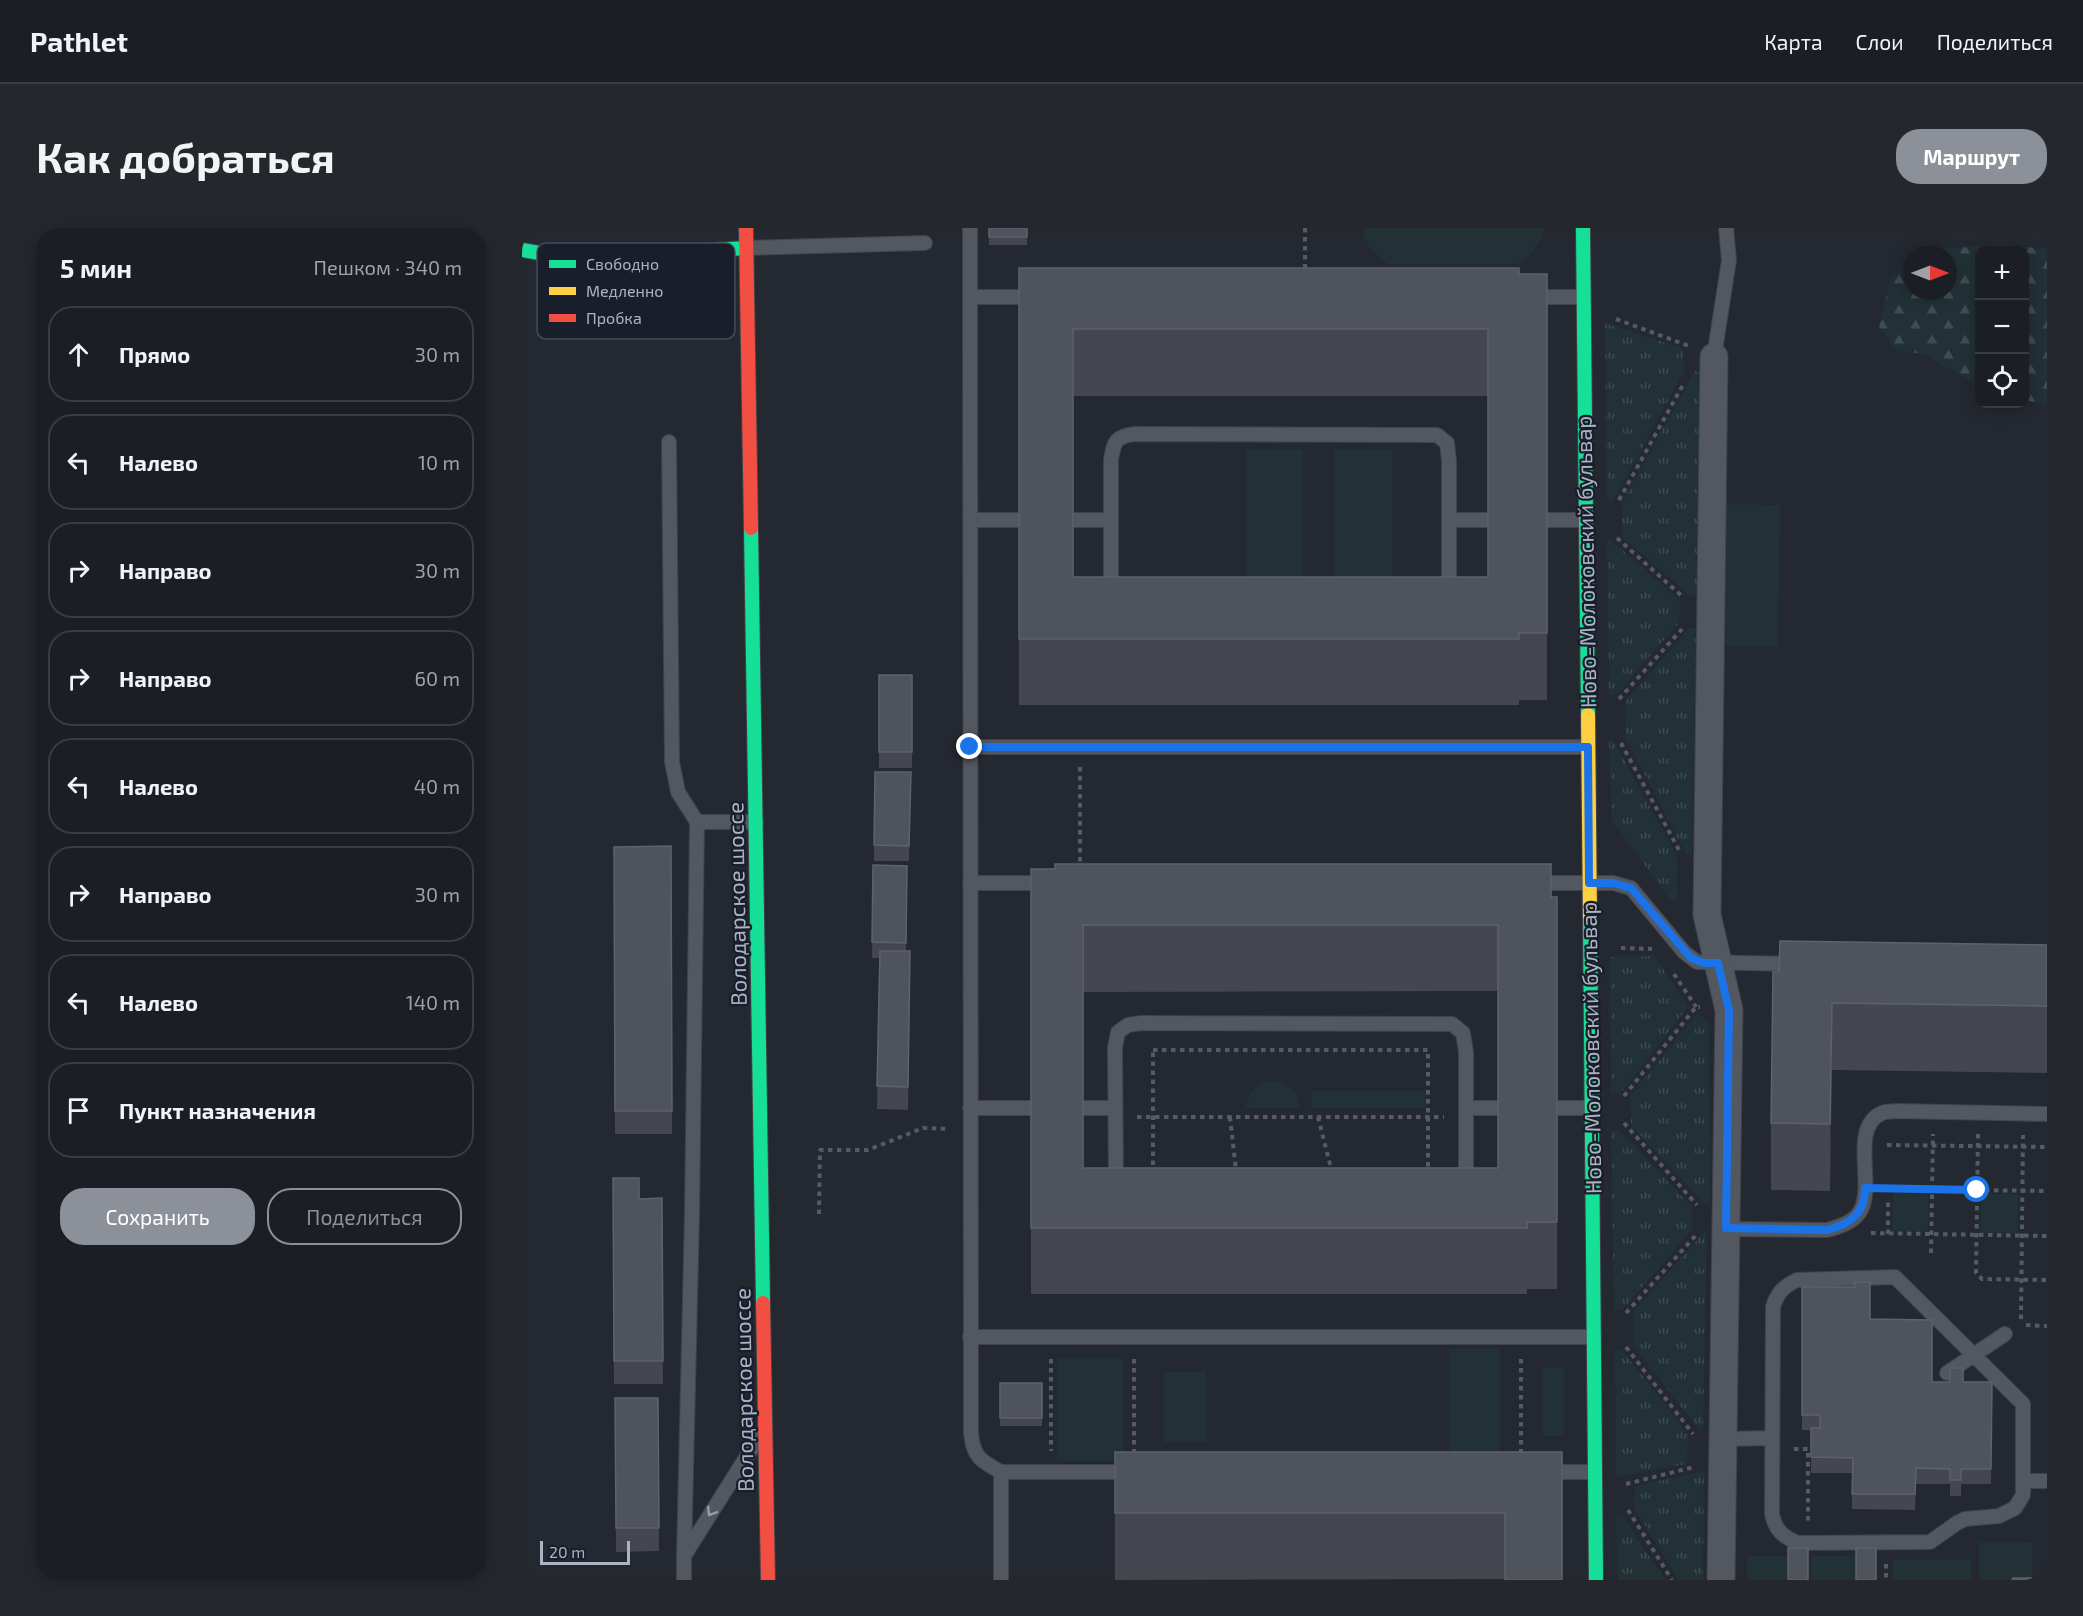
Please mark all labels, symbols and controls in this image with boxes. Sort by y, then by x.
text: Pathlet [30,24,128,58]
text: Карта [1764,29,1823,54]
text: Слои [1856,29,1904,54]
text: Поделиться [1937,29,2053,54]
button: Маршрут [1896,129,2047,184]
text: Как добраться [36,131,335,181]
legend [537,243,735,339]
north arrow [1903,246,1957,300]
map controls [1975,246,2029,408]
button: + [1975,246,2029,300]
text: 5 мин [60,252,132,283]
text: Свободно [586,254,659,273]
text: Пешком · 340 m [314,255,462,279]
text: Медленно [586,281,663,300]
button: − [1975,300,2029,354]
text: Пробка [586,308,642,327]
icon: ahead [62,338,95,371]
text: Прямо [119,341,190,367]
text: 30 m [415,342,460,366]
button: locate [1975,354,2029,408]
street label: Ново-Молоковский бульвар [1569,416,1602,709]
icon: left [62,446,95,479]
text: Налево [119,449,198,475]
text: 10 m [418,450,460,474]
icon: right [62,554,95,587]
text: Направо [119,557,212,583]
text: 30 m [415,558,460,582]
icon: right [62,662,95,695]
text: Направо [119,665,212,691]
text: 60 m [415,666,460,690]
route end [956,733,982,759]
icon: left [62,770,95,803]
text: Налево [119,773,198,799]
text: 40 m [414,774,460,798]
street label: Володарское шоссе [721,802,751,1006]
icon: right [62,878,95,911]
text: Направо [119,881,212,907]
text: 30 m [415,882,460,906]
street label: Ново-Молоковский бульвар [1574,902,1607,1195]
icon: left [62,986,95,1019]
text: Налево [119,989,198,1015]
text: 140 m [406,990,460,1014]
icon: arrive [62,1094,95,1127]
text: Пункт назначения [119,1097,316,1123]
route start [1963,1176,1989,1202]
button: Сохранить [60,1188,255,1245]
button: Поделиться [267,1188,462,1245]
street label: Володарское шоссе [728,1288,758,1492]
one-way arrow [707,1506,719,1516]
scale bar [540,1538,630,1566]
text: 20 m [549,1542,585,1561]

